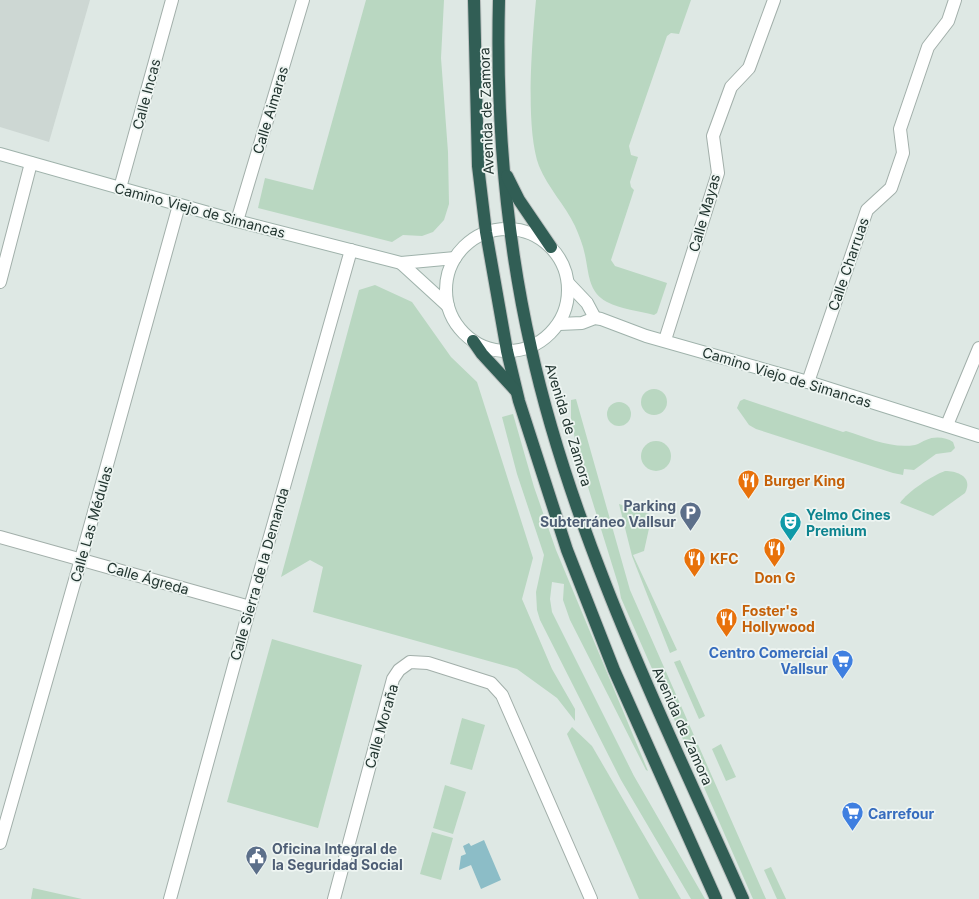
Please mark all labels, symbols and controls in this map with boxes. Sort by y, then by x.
street label: Avenida de Zamora [475,47,497,175]
street label: Calle Incas [128,57,164,131]
street label: Calle Aimaras [249,64,291,156]
street label: Calle Mayas [685,172,723,254]
street label: Camino Viejo de Simancas [113,179,287,241]
street label: Calle Charruas [824,215,872,313]
street label: Camino Viejo de Simancas [700,343,874,411]
street label: Avenida de Zamora [542,361,596,489]
street label: Calle Las Médulas [66,464,116,584]
restaurant icon: Burger King [736,467,762,500]
place label: Burger King [764,472,845,489]
street label: Calle Sierra de la Demanda [226,486,292,662]
place label: Parking Subterráneo Vallsur [540,497,676,530]
parking icon: Parking Subterráneo Vallsur [678,500,704,533]
place label: Yelmo Cines Premium [806,506,891,539]
theatre icon: Yelmo Cines Premium [777,509,803,542]
restaurant icon: Don G [762,536,788,569]
restaurant icon: KFC [682,545,708,578]
place label: KFC [710,550,739,567]
street label: Calle Ágreda [105,558,191,598]
place label: Don G [754,569,796,586]
place label: Foster's Hollywood [742,602,815,635]
restaurant icon: Foster's Hollywood [714,605,740,638]
place label: Centro Comercial Vallsur [709,644,828,677]
supermarket icon: Centro Comercial Vallsur [830,647,856,680]
street label: Avenida de Zamora [649,664,717,788]
street label: Calle Moraña [361,682,401,770]
supermarket icon: Carrefour [839,800,865,833]
place label: Carrefour [868,805,935,822]
place label: Oficina Integral de la Seguridad Social [272,840,403,873]
public building icon: Oficina Integral de la Seguridad Social [243,843,269,876]

